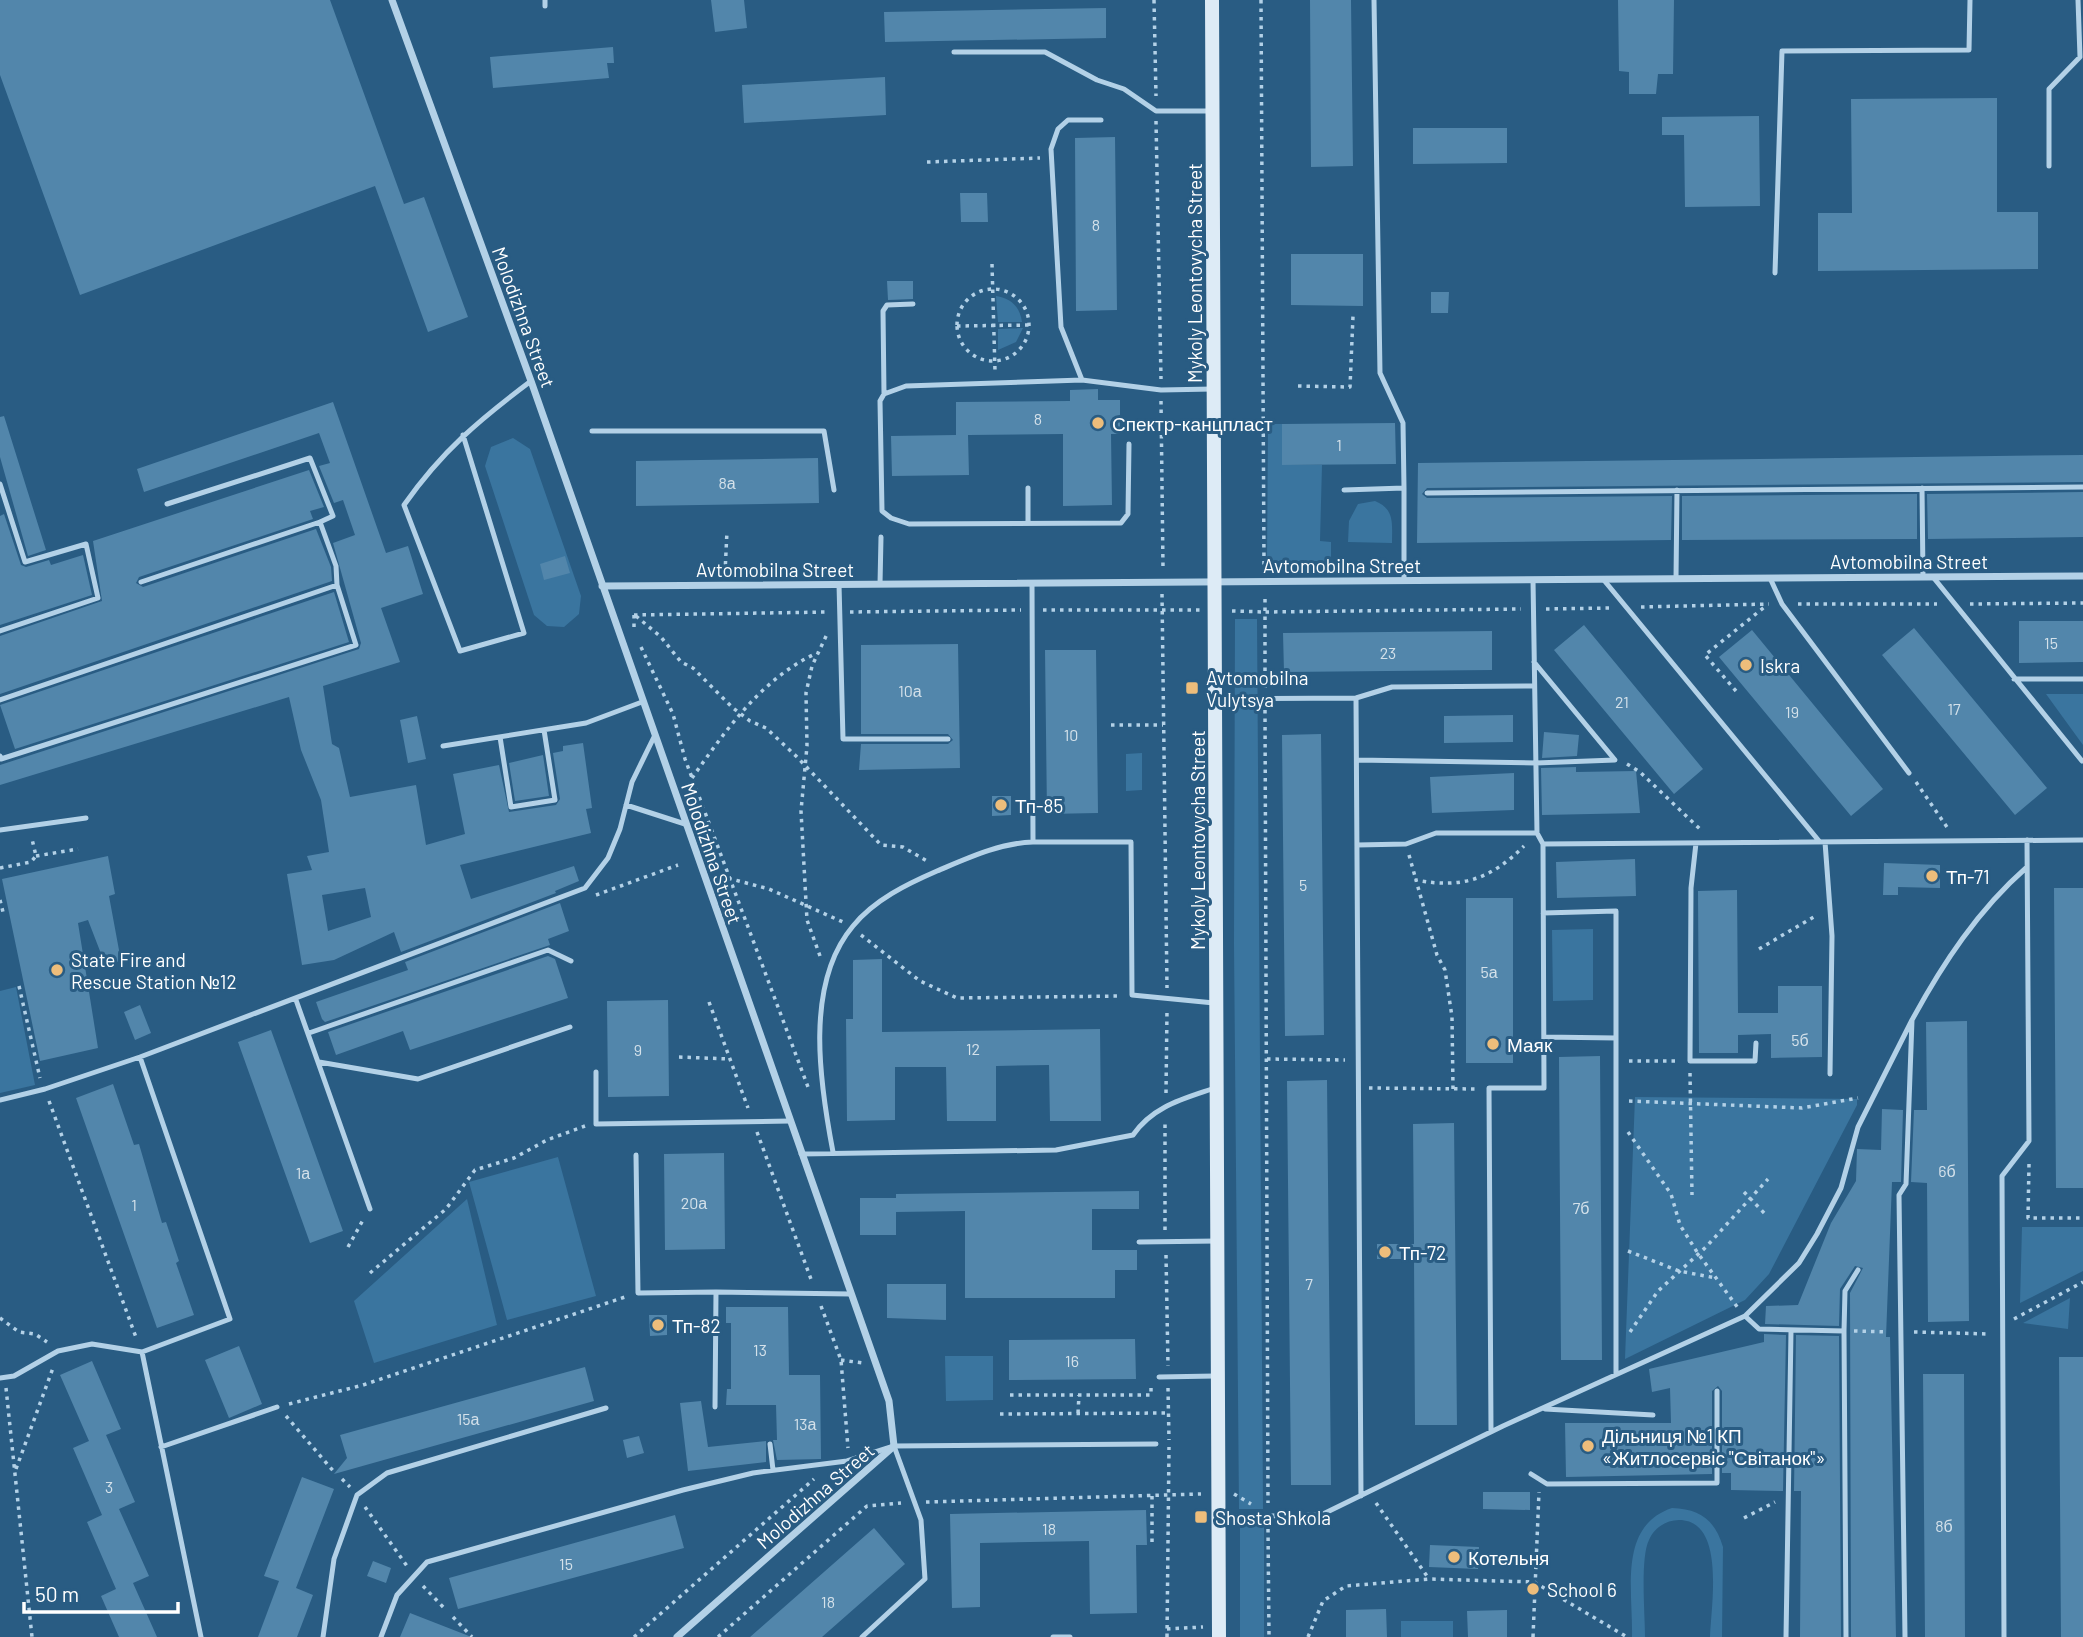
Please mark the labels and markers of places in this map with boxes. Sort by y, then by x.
place label: Спектр-канцпласт [1112,412,1273,435]
marker: Спектр-канцпласт [1090,415,1106,431]
place label: Iskra [1760,654,1800,677]
marker: Iskra [1738,657,1754,673]
place label: Avtomobilna Vulytsya [1206,666,1309,711]
marker: Avtomobilna Vulytsya [1184,680,1200,696]
place label: Тп-85 [1015,794,1063,817]
marker: Тп-85 [993,797,1009,813]
place label: Тп-71 [1946,865,1990,888]
marker: Тп-71 [1924,868,1940,884]
place label: State Fire and Rescue Station №12 [71,948,237,993]
marker: State Fire and Rescue Station №12 [49,962,65,978]
place label: Маяк [1507,1033,1553,1056]
marker: Маяк [1485,1036,1501,1052]
place label: Тп-72 [1399,1241,1446,1264]
marker: Тп-72 [1377,1244,1393,1260]
place label: Тп-82 [672,1314,721,1337]
marker: Тп-82 [650,1317,666,1333]
place label: Дільниця №1 КП «Житлосервіс "Світанок"» [1602,1424,1826,1469]
marker: Дільниця №1 КП «Житлосервіс "Світанок"» [1580,1438,1596,1454]
place label: Shosta Shkola [1215,1506,1331,1529]
marker: Shosta Shkola [1193,1509,1209,1525]
place label: Котельня [1468,1546,1549,1569]
marker: Котельня [1446,1549,1462,1565]
place label: School 6 [1547,1578,1617,1601]
marker: School 6 [1525,1581,1541,1597]

